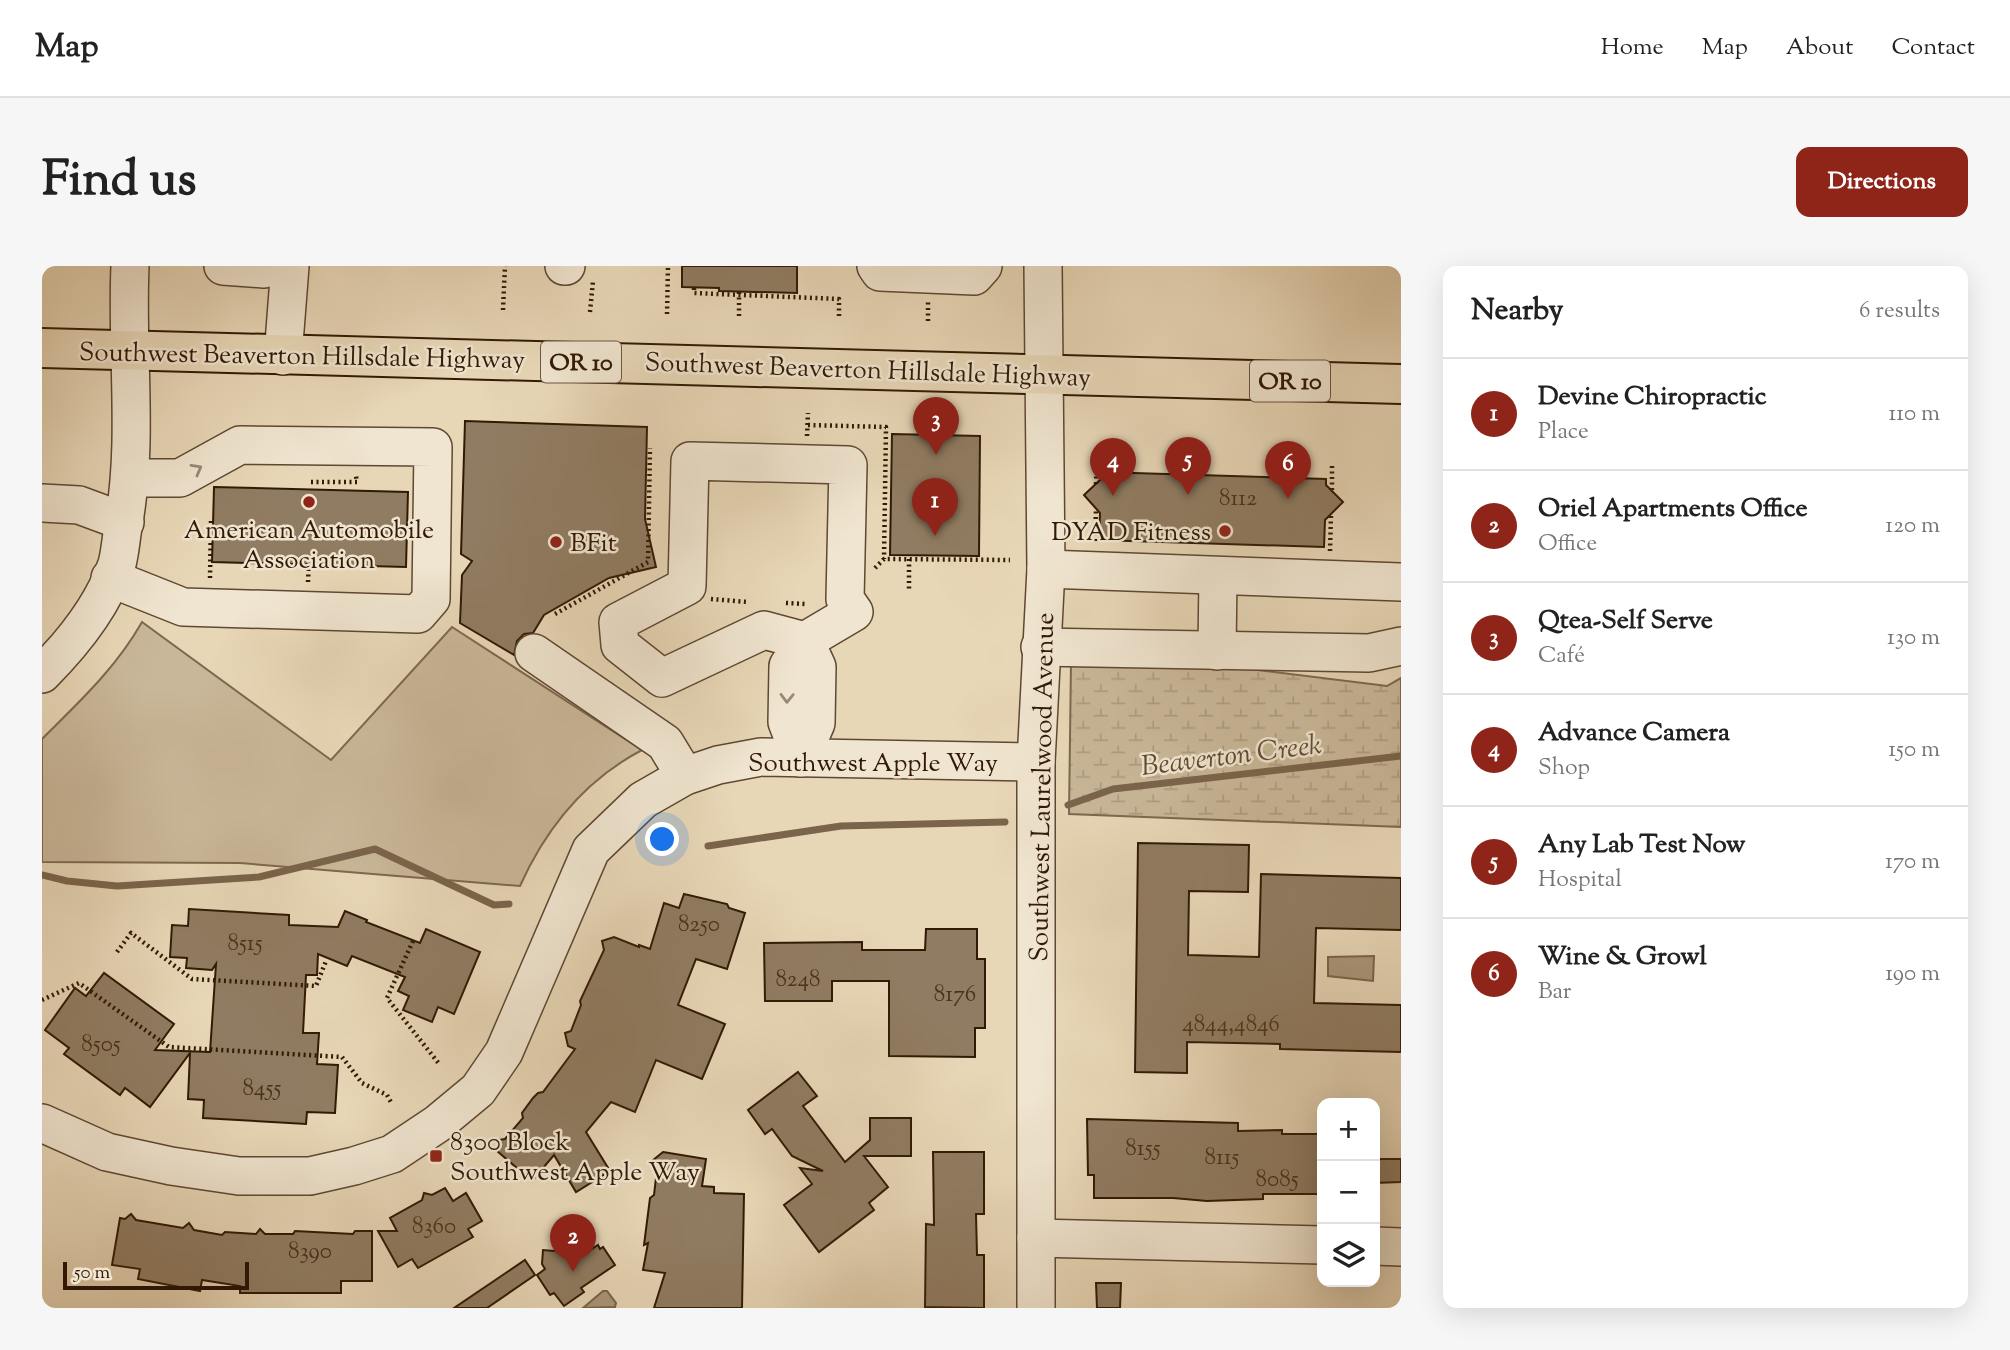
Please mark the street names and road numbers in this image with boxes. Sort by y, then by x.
street label: Southwest Beaverton Hillsdale Highway [78,335,526,380]
road number: OR 10 [541,342,621,382]
street label: Southwest Beaverton Hillsdale Highway [644,345,1092,398]
road number: OR 10 [1250,360,1330,401]
street label: Southwest Laurelwood Avenue [1022,612,1065,962]
street label: Southwest Apple Way [748,746,998,783]

